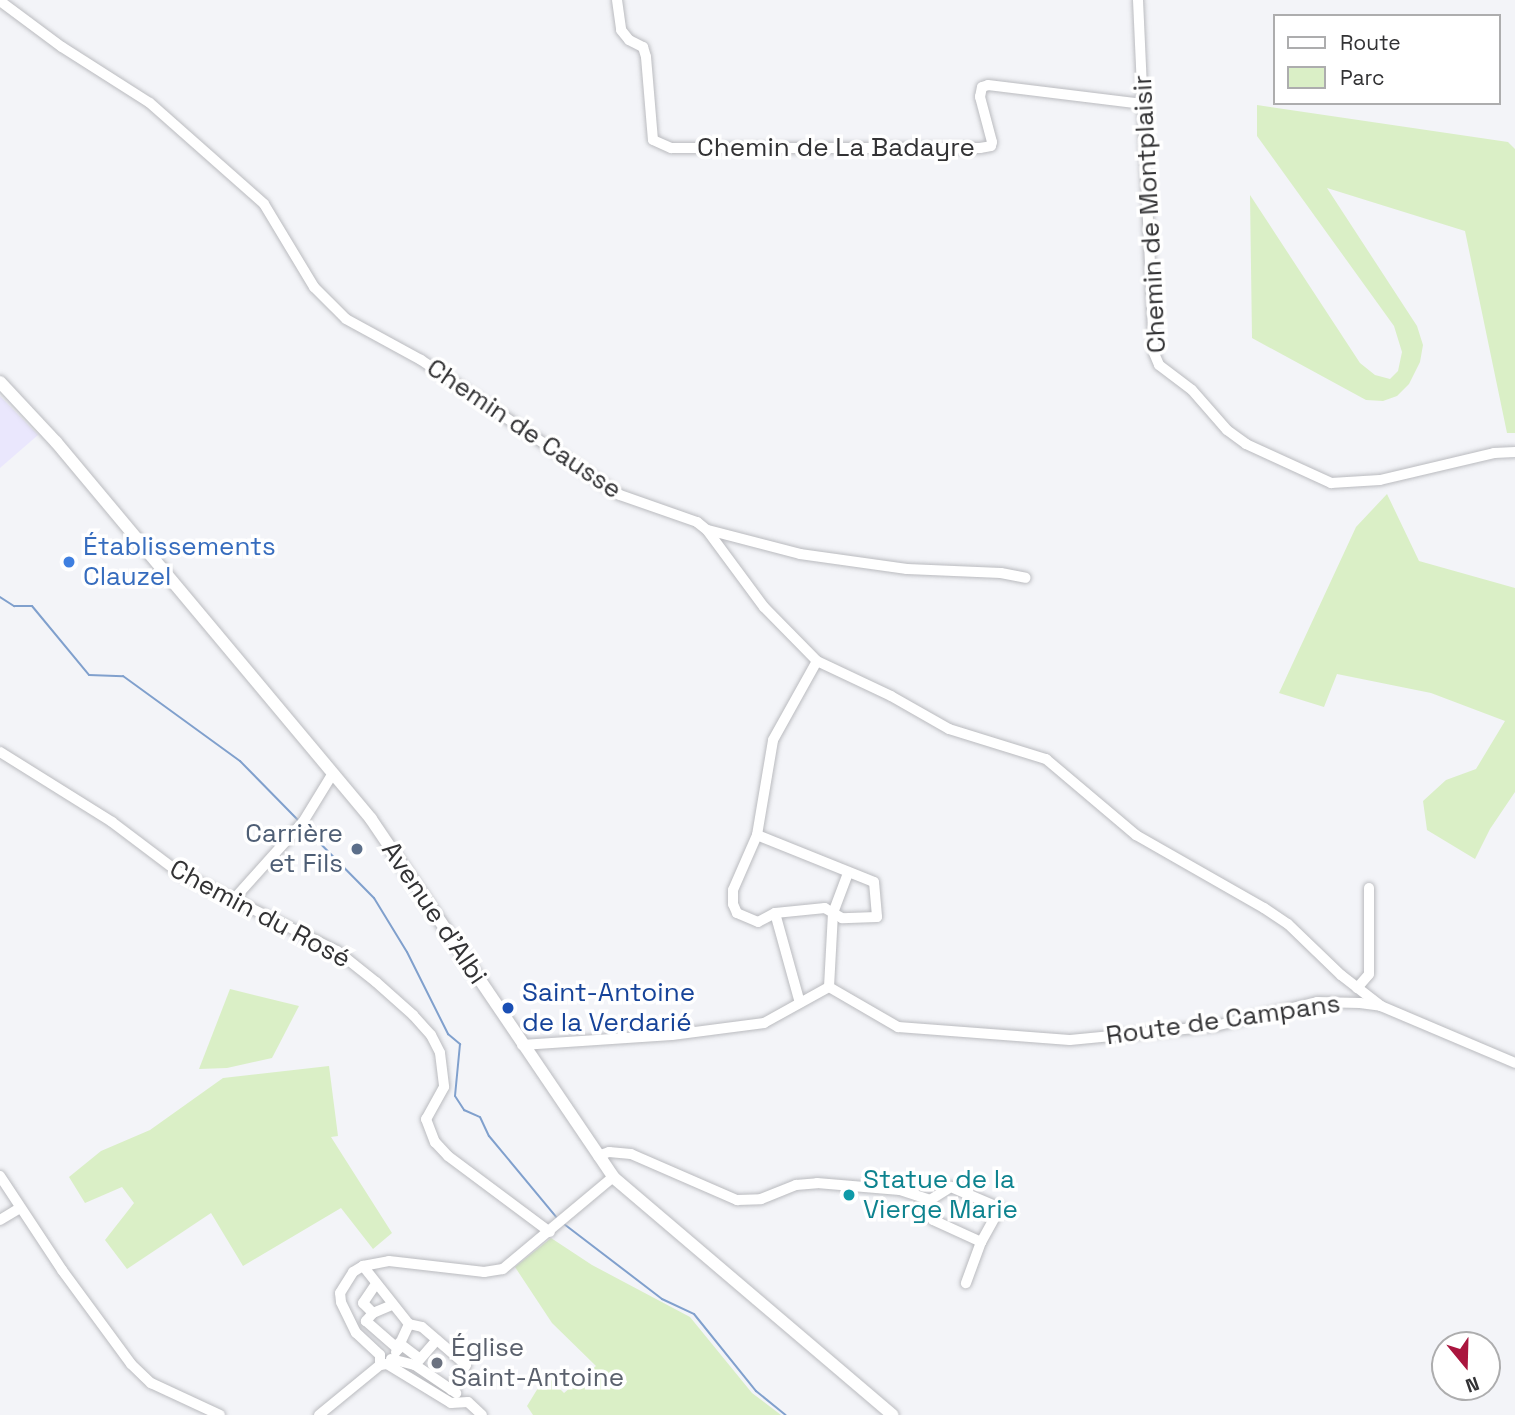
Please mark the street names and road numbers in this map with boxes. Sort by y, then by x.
street label: Chemin de Montplaisir [1127,74,1173,354]
street label: Chemin de La Badayre [697,132,975,164]
street label: Chemin de Causse [421,352,627,506]
street label: Avenue d'Albi [375,836,493,990]
street label: Chemin du Rosé [164,853,356,975]
street label: Route de Campans [1104,988,1342,1052]

